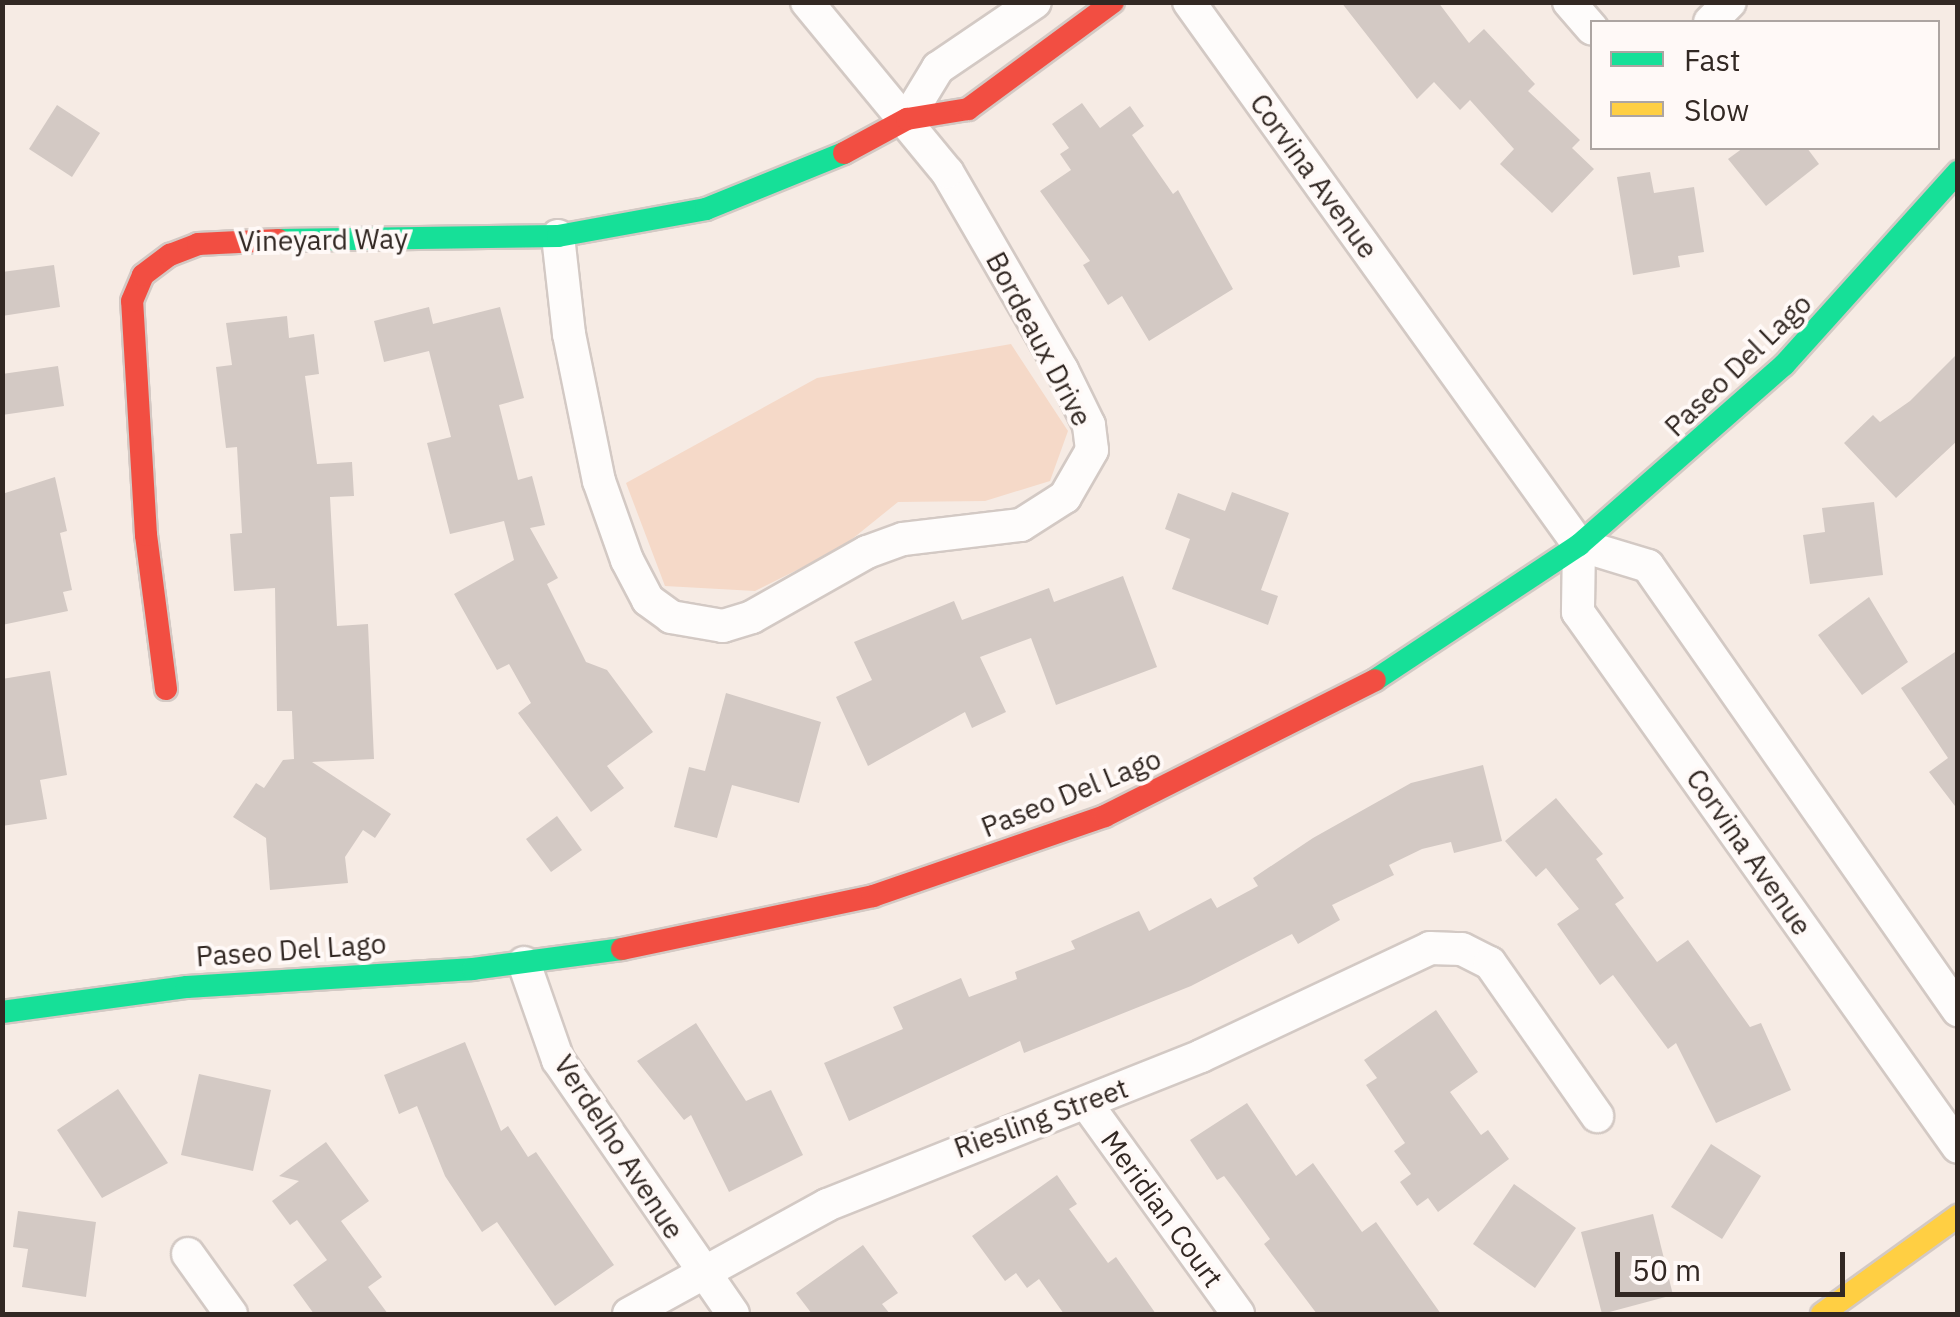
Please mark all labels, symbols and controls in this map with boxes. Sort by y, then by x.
legend [1590,20,1940,150]
text: Fast [1684,40,1741,79]
street label: Corvina Avenue [1243,87,1385,265]
text: Slow [1684,90,1749,129]
street label: Vineyard Way [238,222,408,258]
street label: Bordeaux Drive [979,246,1099,432]
street label: Paseo Del Lago [1658,287,1818,443]
street label: Paseo Del Lago [976,742,1166,844]
street label: Corvina Avenue [1679,762,1819,942]
street label: Paseo Del Lago [195,927,387,973]
street label: Verdelho Avenue [547,1049,691,1245]
street label: Riesling Street [949,1071,1133,1165]
street label: Meridian Court [1094,1124,1230,1294]
scale bar [1620,1232,1850,1294]
text: 50 m [1632,1250,1701,1289]

